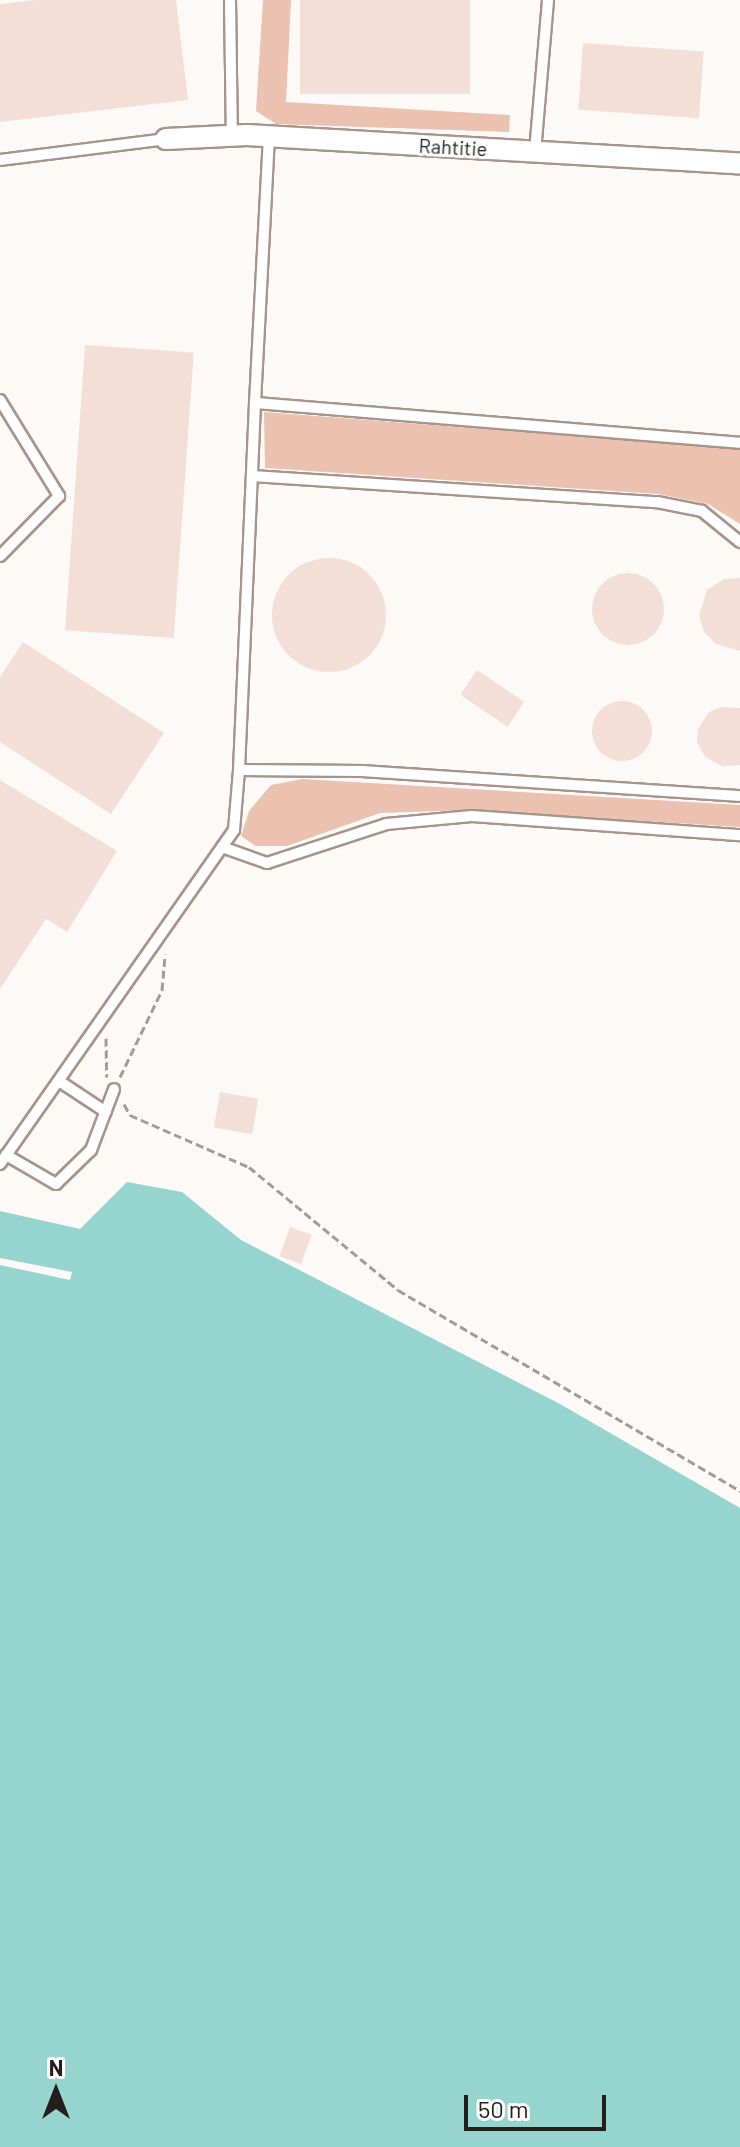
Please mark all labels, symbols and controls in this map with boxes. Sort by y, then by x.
street label: Rahtitie [418,133,488,161]
north arrow [16,2051,96,2131]
text: N [49,2054,63,2080]
scale bar [468,2079,610,2129]
text: 50 m [478,2094,529,2123]

